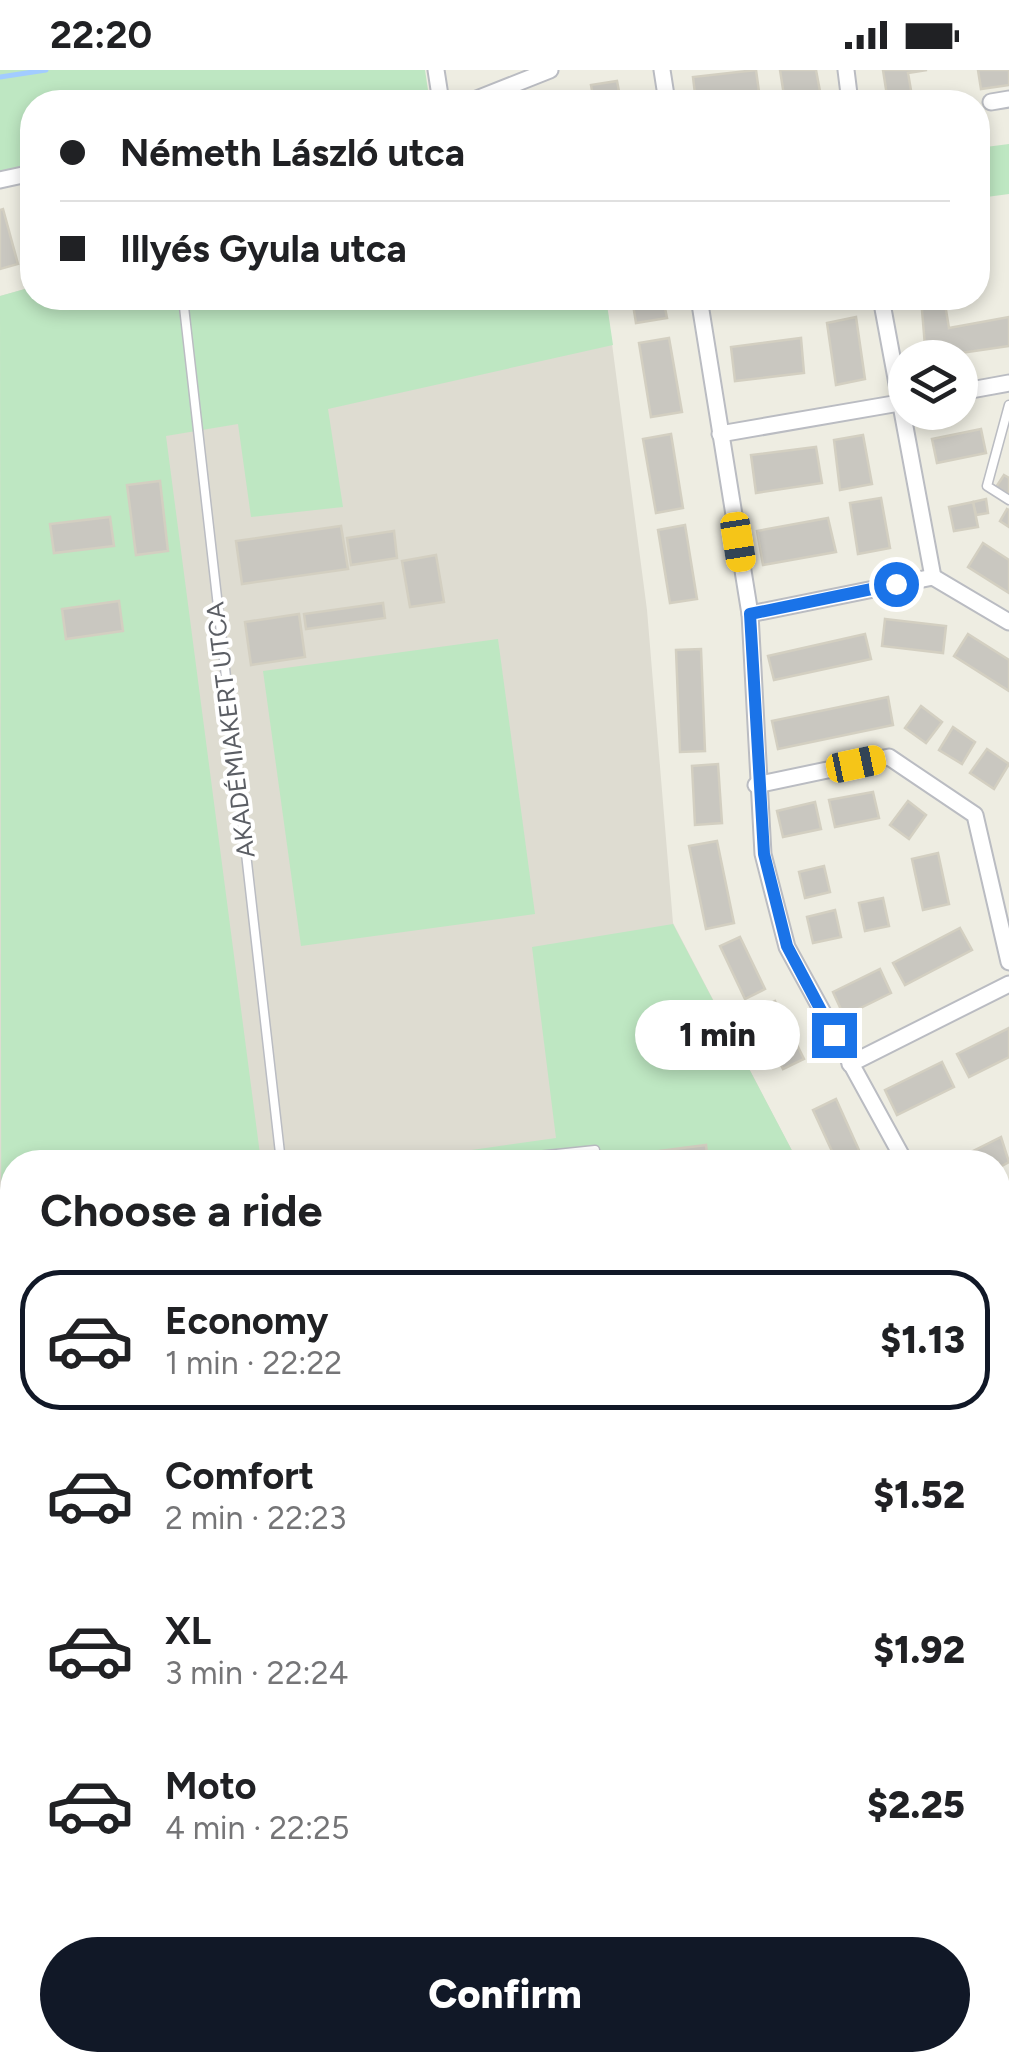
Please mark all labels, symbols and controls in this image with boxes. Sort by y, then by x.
text: 22:20 [50,12,152,58]
text: Németh László utca [120,130,465,176]
text: Illyés Gyula utca [120,226,407,272]
map controls [888,340,978,430]
button: layers [888,340,978,430]
car [718,510,758,574]
route start [874,562,919,607]
street label: AKADÉMIAKERT UTCA [199,600,261,860]
car [824,743,888,785]
callout: 1 min [634,1000,799,1070]
route end [812,1013,857,1058]
text: 1 min [679,1016,756,1054]
text: Choose a ride [40,1183,322,1237]
icon: car [45,1295,135,1385]
text: Economy [165,1298,328,1344]
text: $1.13 [880,1317,965,1363]
text: 1 min · 22:22 [165,1344,342,1382]
icon: car [45,1450,135,1540]
text: Comfort [165,1453,314,1499]
text: $1.52 [873,1472,965,1518]
text: 2 min · 22:23 [165,1499,346,1537]
icon: car [45,1605,135,1695]
text: XL [165,1608,211,1654]
text: $1.92 [873,1627,965,1673]
text: 3 min · 22:24 [165,1654,348,1692]
icon: car [45,1760,135,1850]
text: Moto [165,1763,257,1809]
text: $2.25 [867,1782,965,1828]
text: 4 min · 22:25 [165,1809,349,1847]
button: Confirm [40,1937,970,2052]

